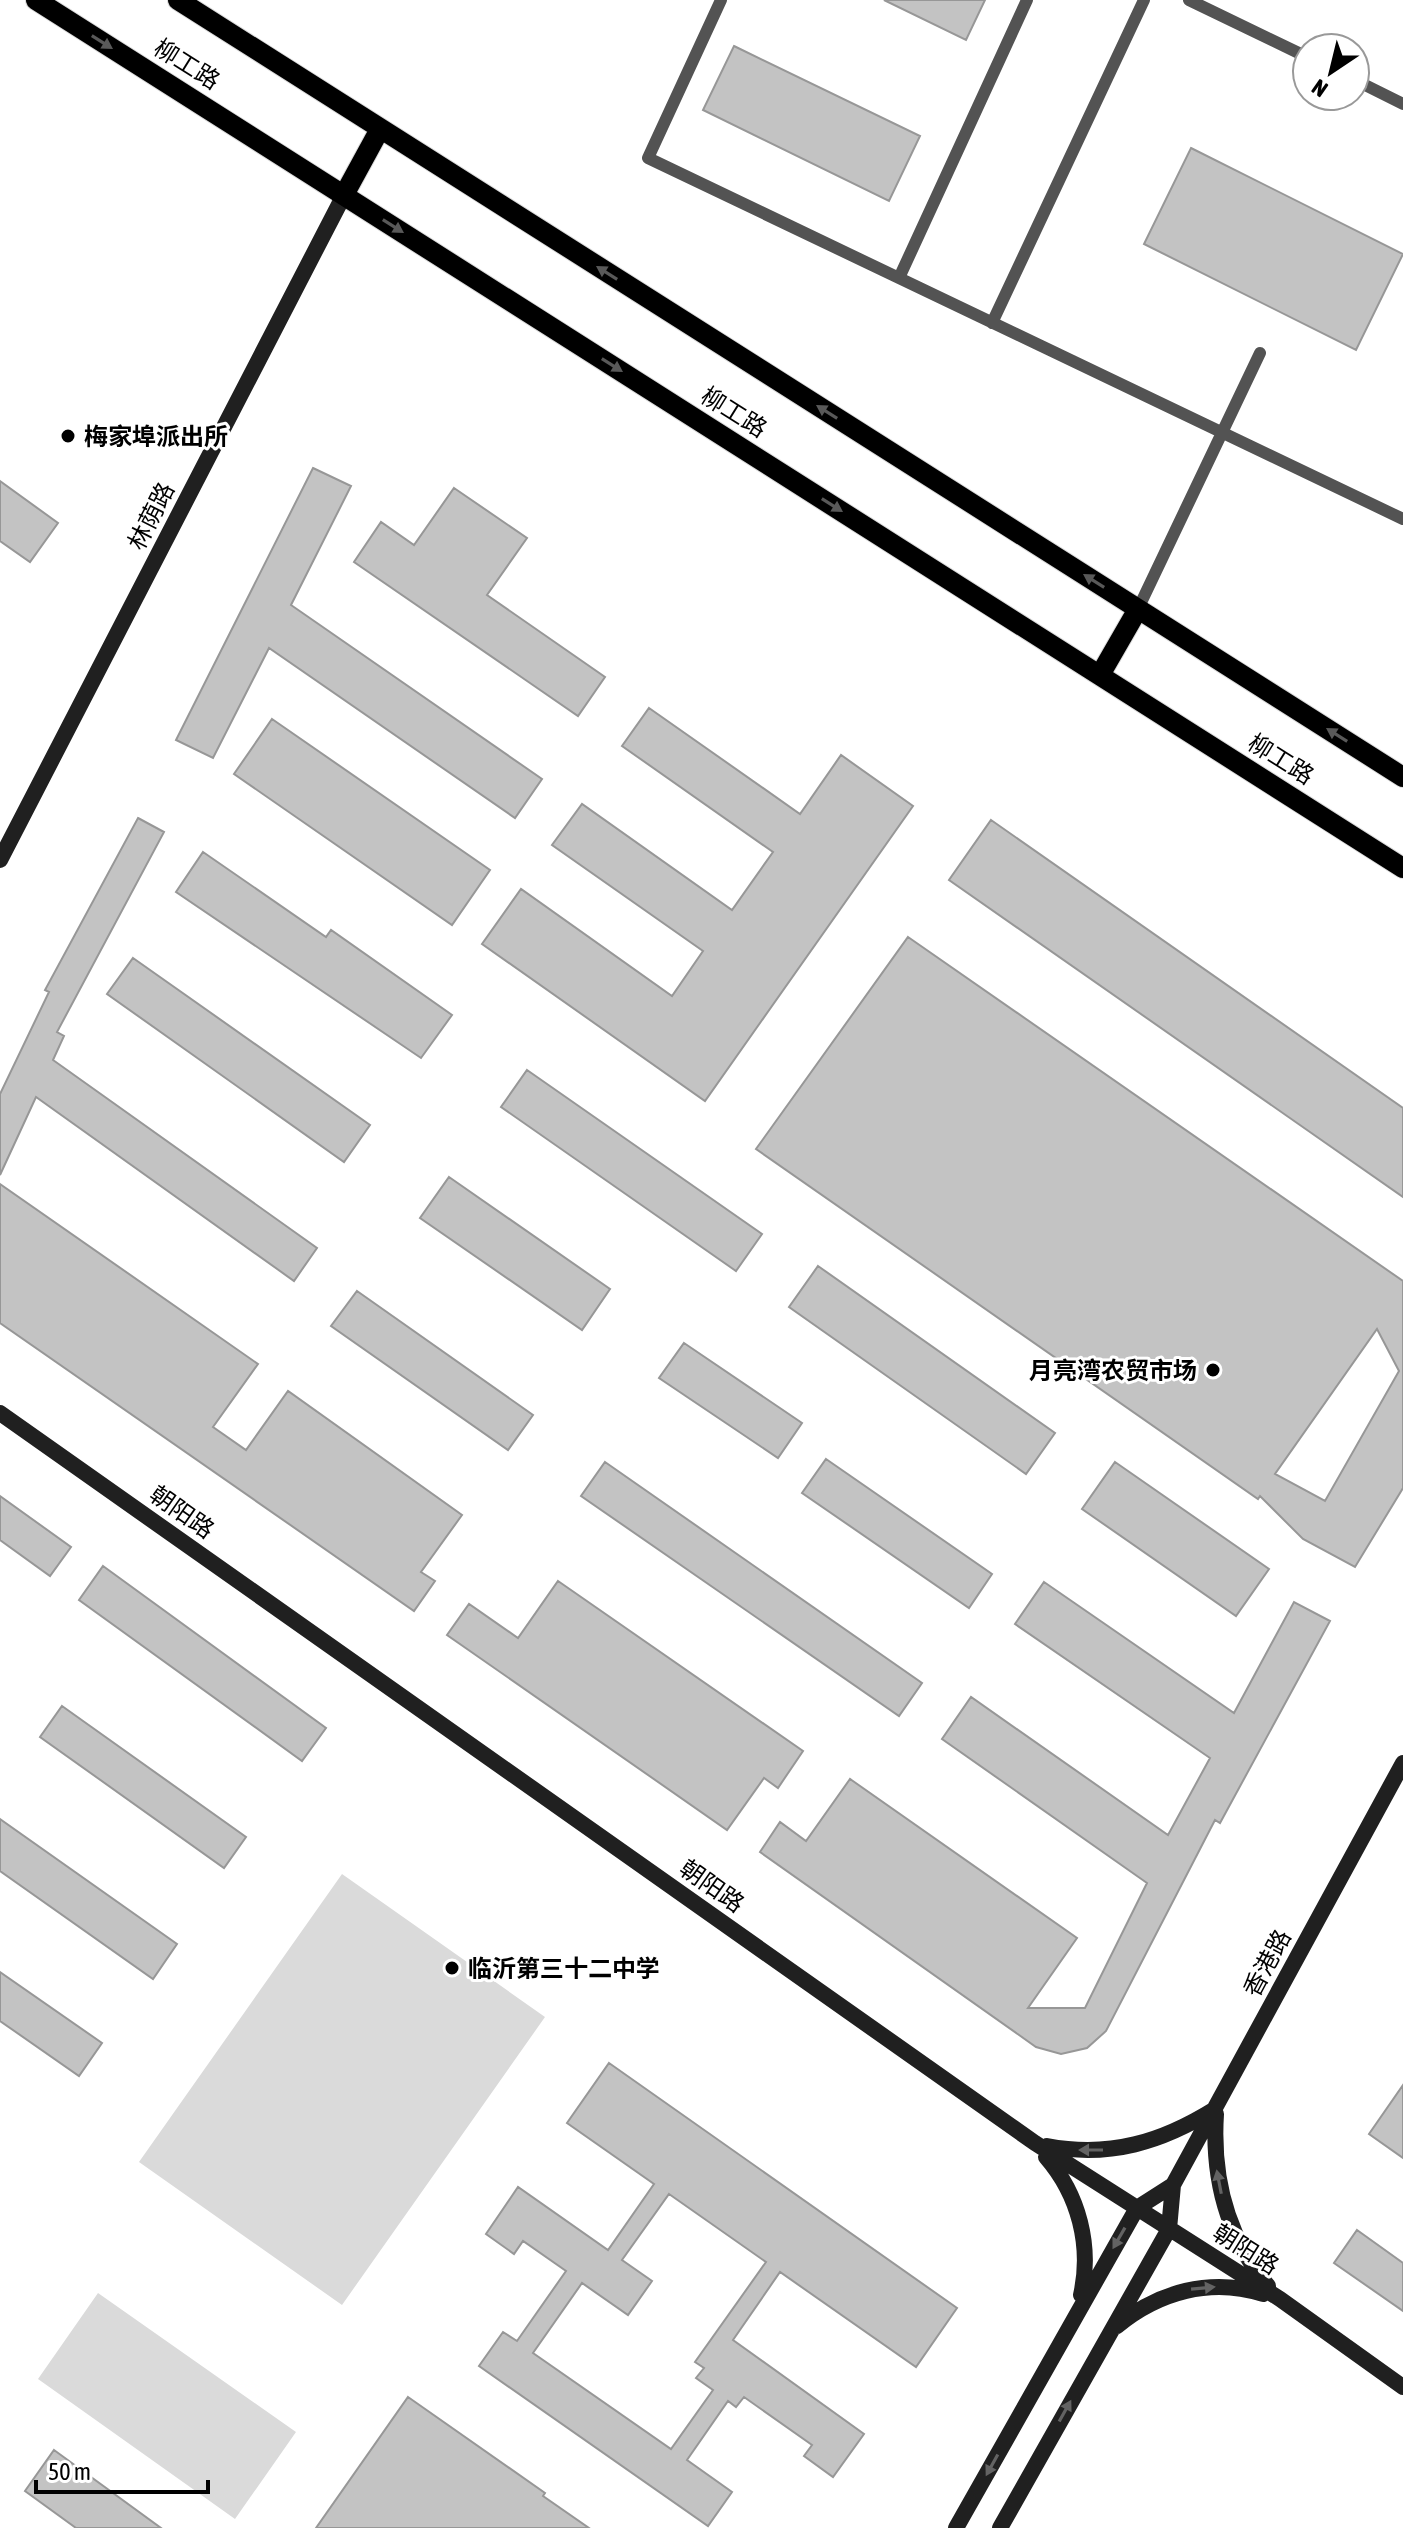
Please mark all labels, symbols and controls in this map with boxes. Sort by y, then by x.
north arrow [1291,32,1371,112]
street label: 柳工路 [149,33,225,95]
one-way arrow [91,34,113,48]
text: N [1307,74,1332,103]
one-way arrow [382,218,404,232]
one-way arrow [596,266,618,280]
one-way arrow [601,358,623,372]
street label: 柳工路 [696,381,772,443]
one-way arrow [816,406,838,420]
place label: 梅家埠派出所 [84,423,228,450]
marker: 梅家埠派出所 [59,427,77,445]
street label: 林荫路 [123,478,179,554]
one-way arrow [821,497,842,512]
one-way arrow [1083,575,1105,589]
street label: 柳工路 [1243,728,1319,790]
one-way arrow [1326,729,1348,743]
place label: 月亮湾农贸市场 [1029,1357,1197,1384]
marker: 月亮湾农贸市场 [1204,1361,1222,1379]
street label: 朝阳路 [145,1480,219,1544]
street label: 朝阳路 [675,1854,749,1918]
street label: 香港路 [1238,1925,1296,2001]
place label: 临沂第三十二中学 [468,1955,660,1982]
marker: 临沂第三十二中学 [443,1959,461,1977]
one-way arrow [1078,2144,1103,2156]
one-way arrow [1213,2169,1225,2194]
street label: 朝阳路 [1208,2218,1284,2280]
one-way arrow [1112,2227,1126,2250]
one-way arrow [1191,2281,1216,2294]
one-way arrow [1058,2400,1072,2422]
scale bar [36,2444,208,2494]
one-way arrow [985,2454,999,2476]
text: 50 m [48,2458,91,2485]

